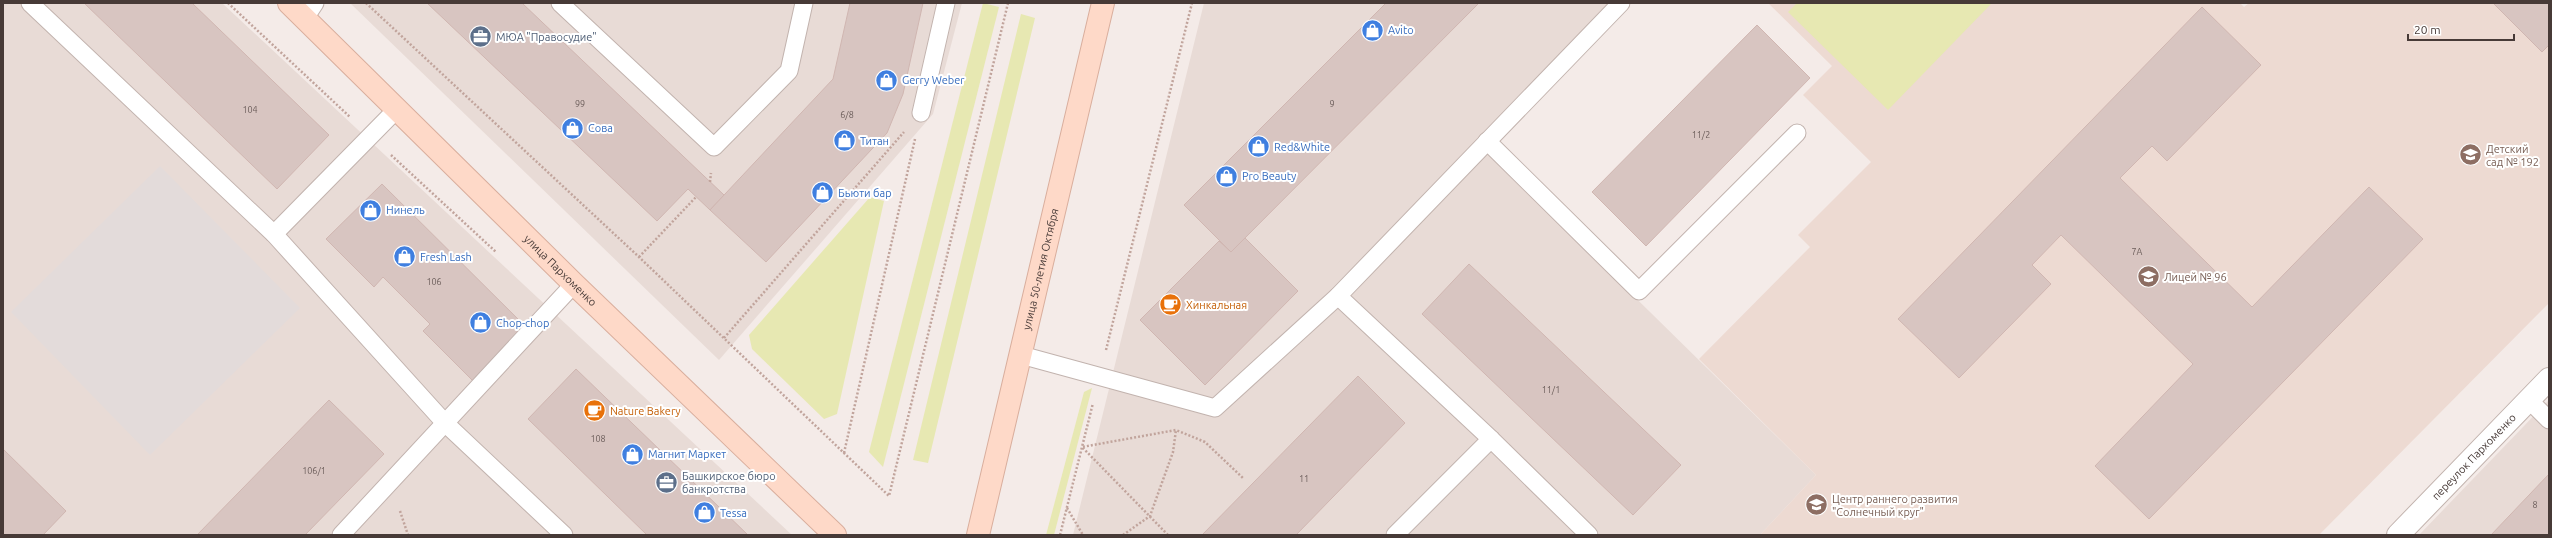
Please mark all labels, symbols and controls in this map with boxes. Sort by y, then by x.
scale bar [2408,16,2514,42]
shop icon: Avito [1360,17,1386,43]
text: 20 m [2414,23,2441,36]
office icon: МЮА "Правосудие" [468,24,494,50]
place label: Avito [1388,24,1414,36]
place label: МЮА "Правосудие" [496,31,597,43]
shop icon: Gerry Weber [874,67,900,93]
place label: Gerry Weber [902,74,965,86]
house number: 99 [575,99,585,109]
house number: 9 [1329,99,1335,109]
house number: 104 [242,105,258,115]
house number: 6/8 [840,110,854,120]
shop icon: Сова [559,115,585,141]
place label: Сова [588,122,613,134]
shop icon: Титан [831,128,857,154]
house number: 11/2 [1692,130,1710,140]
shop icon: Red&White [1245,134,1271,160]
place label: Титан [860,135,889,147]
place label: Red&White [1274,141,1330,153]
school or university icon: Детский сад № 192 [2458,142,2484,168]
place label: Детский сад № 192 [2486,143,2539,168]
shop icon: Pro Beauty [1213,163,1239,189]
place label: Pro Beauty [1242,170,1297,182]
shop icon: Бьюти бар [809,180,835,206]
place label: Бьюти бар [838,187,892,199]
shop icon: Нинель [358,197,384,223]
place label: Нинель [386,204,425,216]
street label: улица 50-летия Октября [1020,207,1061,331]
street label: улица Пархоменко [522,232,599,308]
shop icon: Fresh Lash [392,244,418,270]
house number: 7А [2132,247,2143,257]
place label: Fresh Lash [420,251,472,263]
school or university icon: Лицей № 96 [2135,264,2161,290]
place label: Лицей № 96 [2164,271,2227,283]
house number: 106 [426,277,442,287]
cafe icon: Хинкальная [1158,292,1184,318]
place label: Хинкальная [1186,299,1247,311]
shop icon: Chop-chop [468,310,494,336]
place label: Chop-chop [496,317,549,329]
house number: 11/1 [1542,385,1560,395]
cafe icon: Nature Bakery [581,398,607,424]
place label: Nature Bakery [610,405,681,417]
street label: переулок Пархоменко [2430,411,2518,502]
house number: 108 [590,434,606,444]
shop icon: Магнит Маркет [619,441,645,467]
place label: Магнит Маркет [648,448,726,460]
house number: 106/1 [302,466,326,476]
office icon: Башкирское бюро банкротства [654,469,680,495]
place label: Башкирское бюро банкротства [682,470,776,495]
house number: 11 [1299,474,1309,484]
school or university icon: Центр раннего развития "Солнечный круг" [1804,492,1830,518]
place label: Центр раннего развития "Солнечный круг" [1832,493,1958,518]
shop icon: Tessa [691,500,717,526]
house number: 8 [2532,500,2538,510]
place label: Tessa [720,507,747,519]

